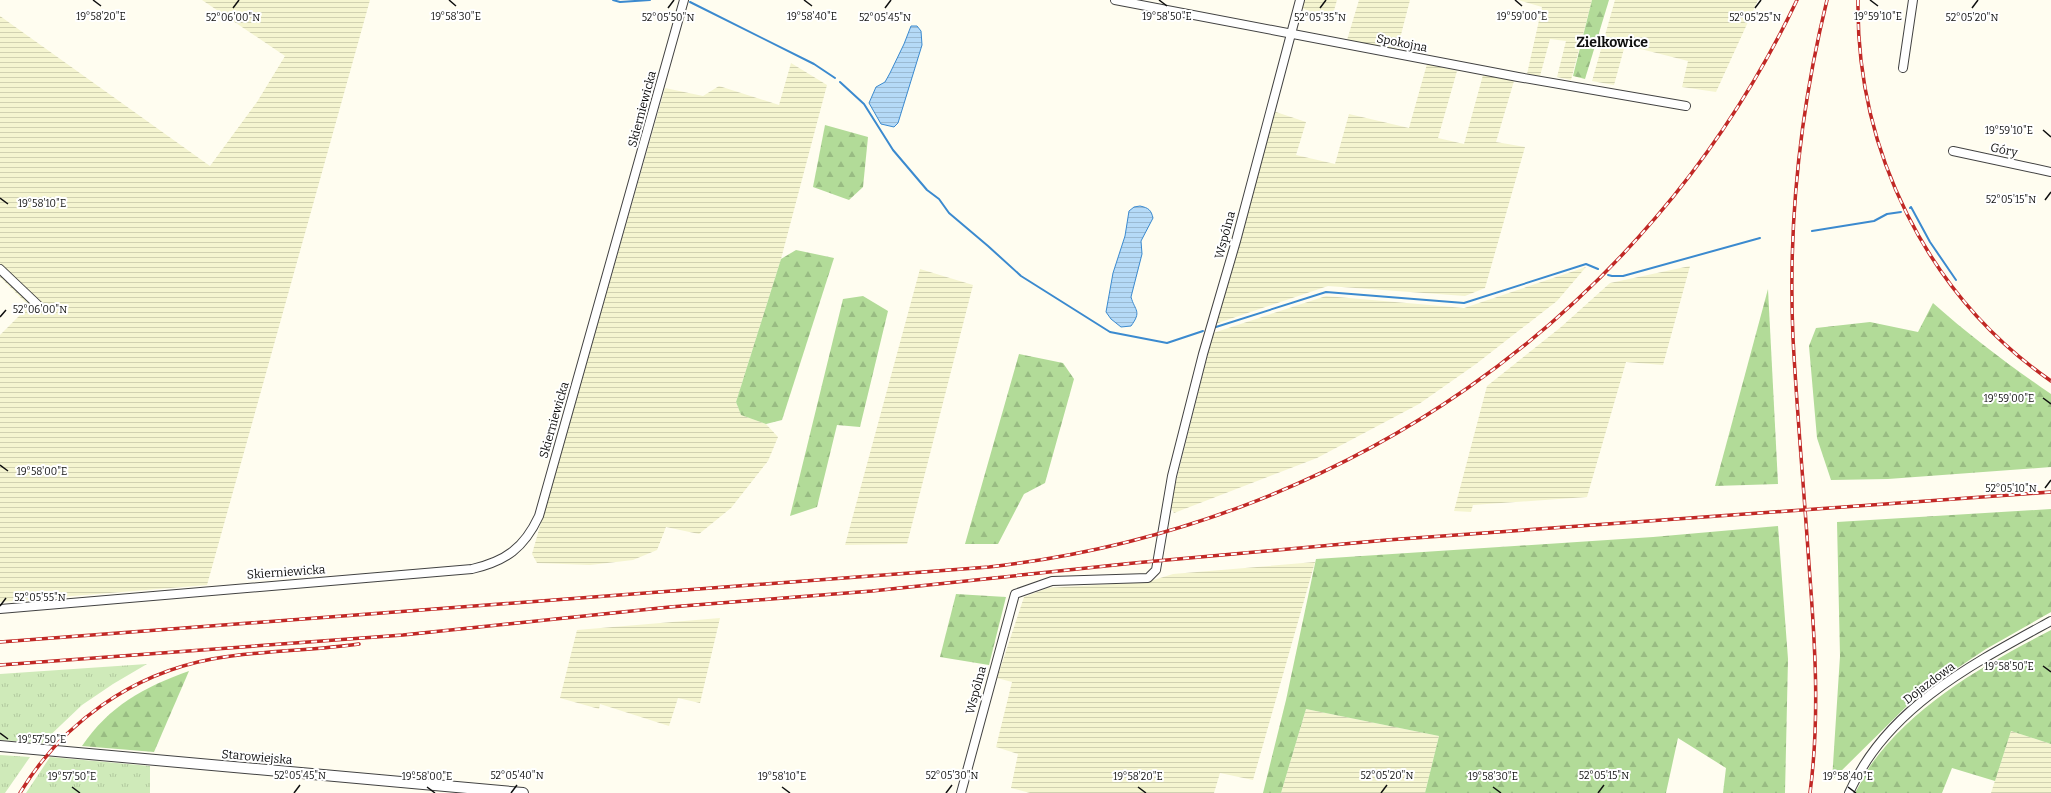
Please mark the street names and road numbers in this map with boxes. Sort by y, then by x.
street label: Spokojna [1375,31,1429,55]
street label: Skierniewicka [625,69,659,149]
street label: Góry [1989,140,2020,160]
street label: Wspólna [1212,209,1238,260]
street label: Skierniewicka [536,380,572,460]
street label: Skierniewicka [246,562,326,582]
street label: Dojazdowa [1901,659,1958,707]
street label: Wspólna [963,664,989,715]
street label: Starowiejska [221,747,293,767]

